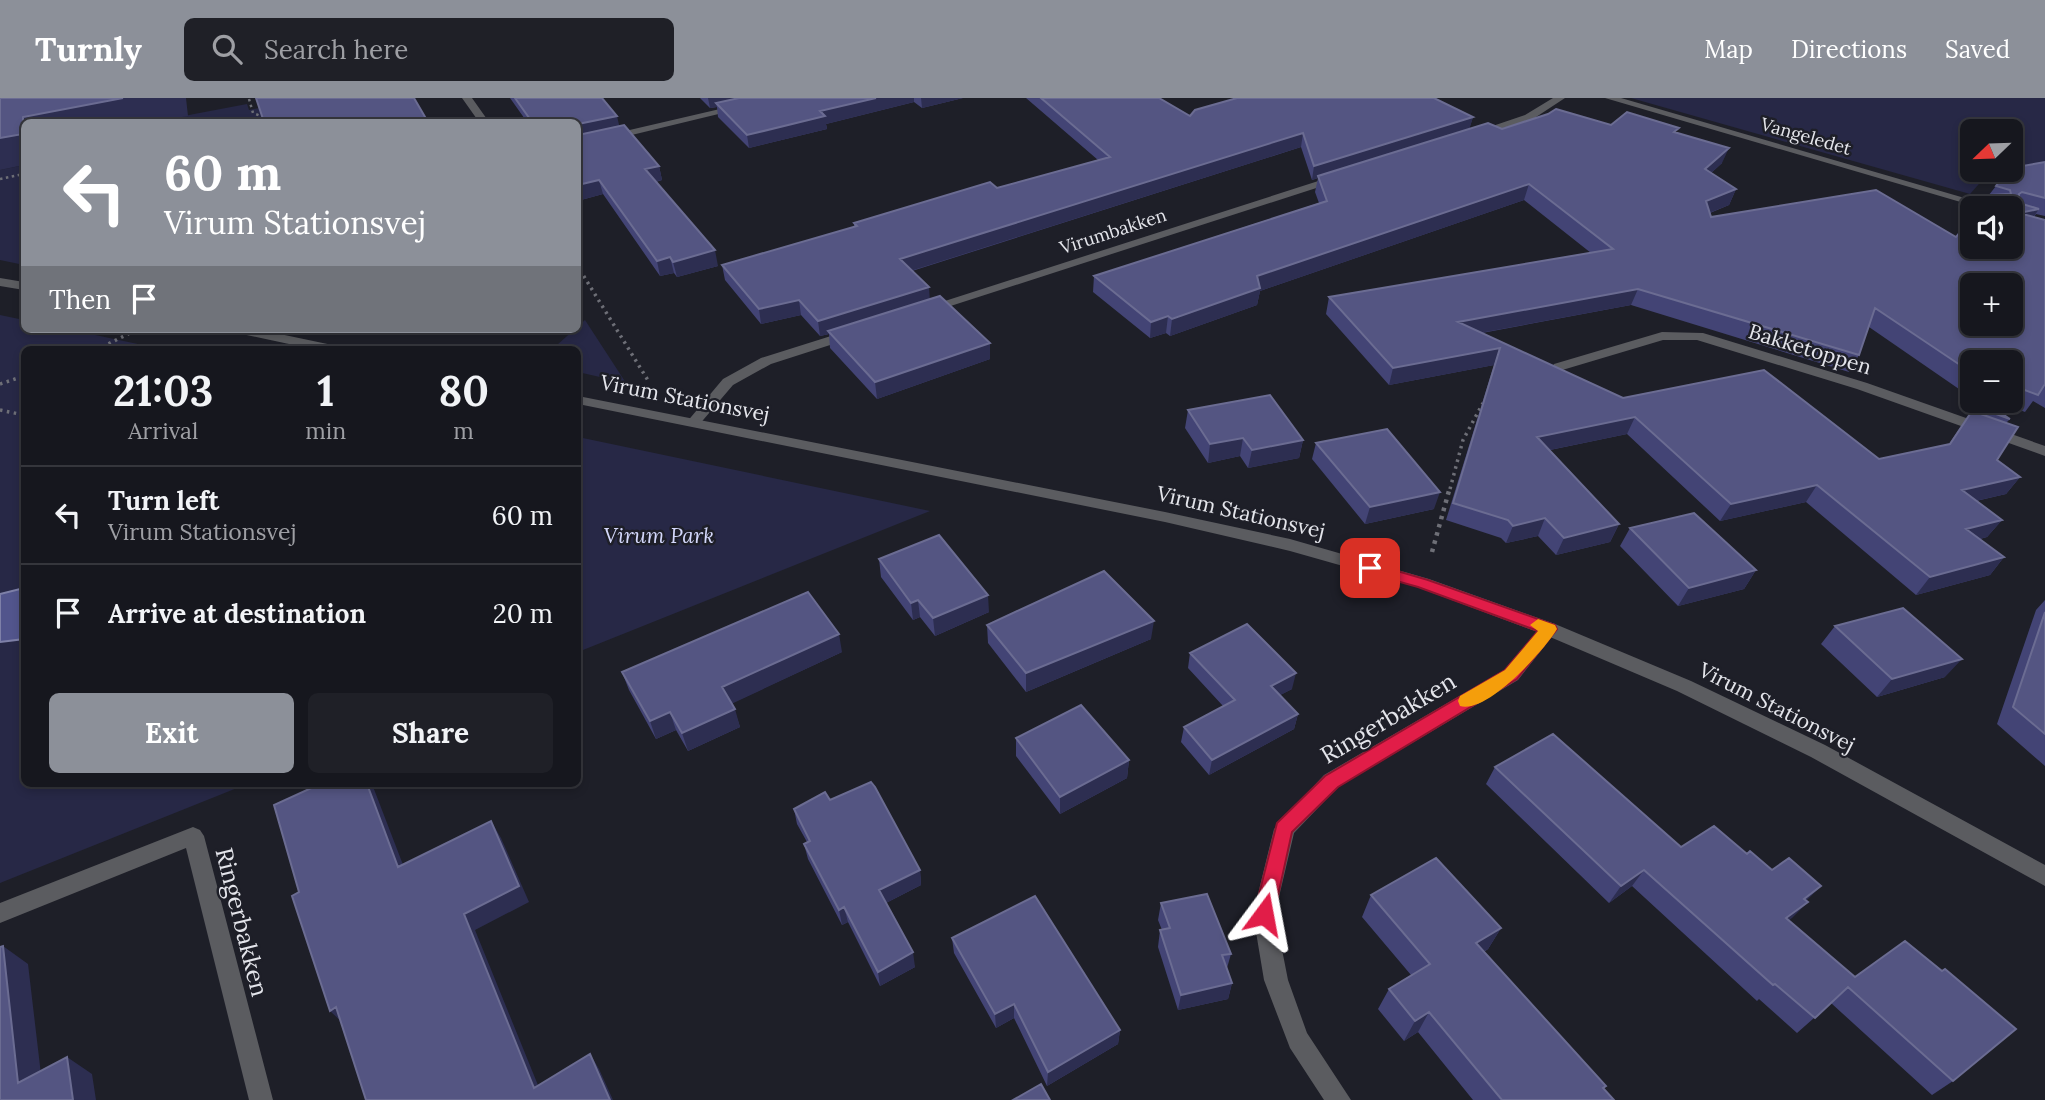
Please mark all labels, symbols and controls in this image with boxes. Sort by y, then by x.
search box [184,18,674,81]
text: Turnly [35,28,142,70]
icon: search [208,30,246,68]
text: Search here [264,33,408,66]
text: Map [1704,34,1753,65]
text: Directions [1791,34,1907,65]
text: Saved [1945,34,2010,65]
street label: Vangeledet [1757,112,1854,160]
north arrow [1960,119,2023,182]
map controls [1960,119,2023,413]
text: 60 m [164,141,281,203]
icon: left [49,147,140,238]
button: sound [1960,196,2023,259]
text: Virum Stationsvej [164,202,426,243]
street label: Virumbakken [1056,203,1169,259]
button: + [1960,273,2023,336]
icon: arrive [125,280,163,318]
text: Then [49,283,111,316]
street label: Bakketoppen [1745,318,1875,381]
button: − [1960,350,2023,413]
text: 21:03 [113,364,213,418]
text: 1 [317,364,334,418]
text: 80 [438,364,489,418]
street label: Virum Stationsvej [597,368,772,428]
text: Arrival [128,416,198,445]
text: min [305,416,346,445]
text: m [453,416,474,445]
street label: Virum Stationsvej [1153,479,1328,545]
text: Turn left [108,484,219,517]
icon: left [49,496,87,534]
text: 60 m [492,499,553,532]
text: Virum Stationsvej [108,517,296,546]
park label: Virum Park [604,522,714,549]
pin [1340,538,1400,598]
icon: arrive [1351,549,1389,587]
icon: arrive [49,594,87,632]
text: Arrive at destination [108,597,366,630]
text: 20 m [493,597,553,630]
street label: Virum Stationsvej [1693,655,1860,758]
street label: Ringerbakken [1315,665,1461,771]
button: Exit [49,693,294,773]
button: Share [308,693,553,773]
street label: Ringerbakken [209,844,275,1000]
position arrow [1227,877,1301,951]

